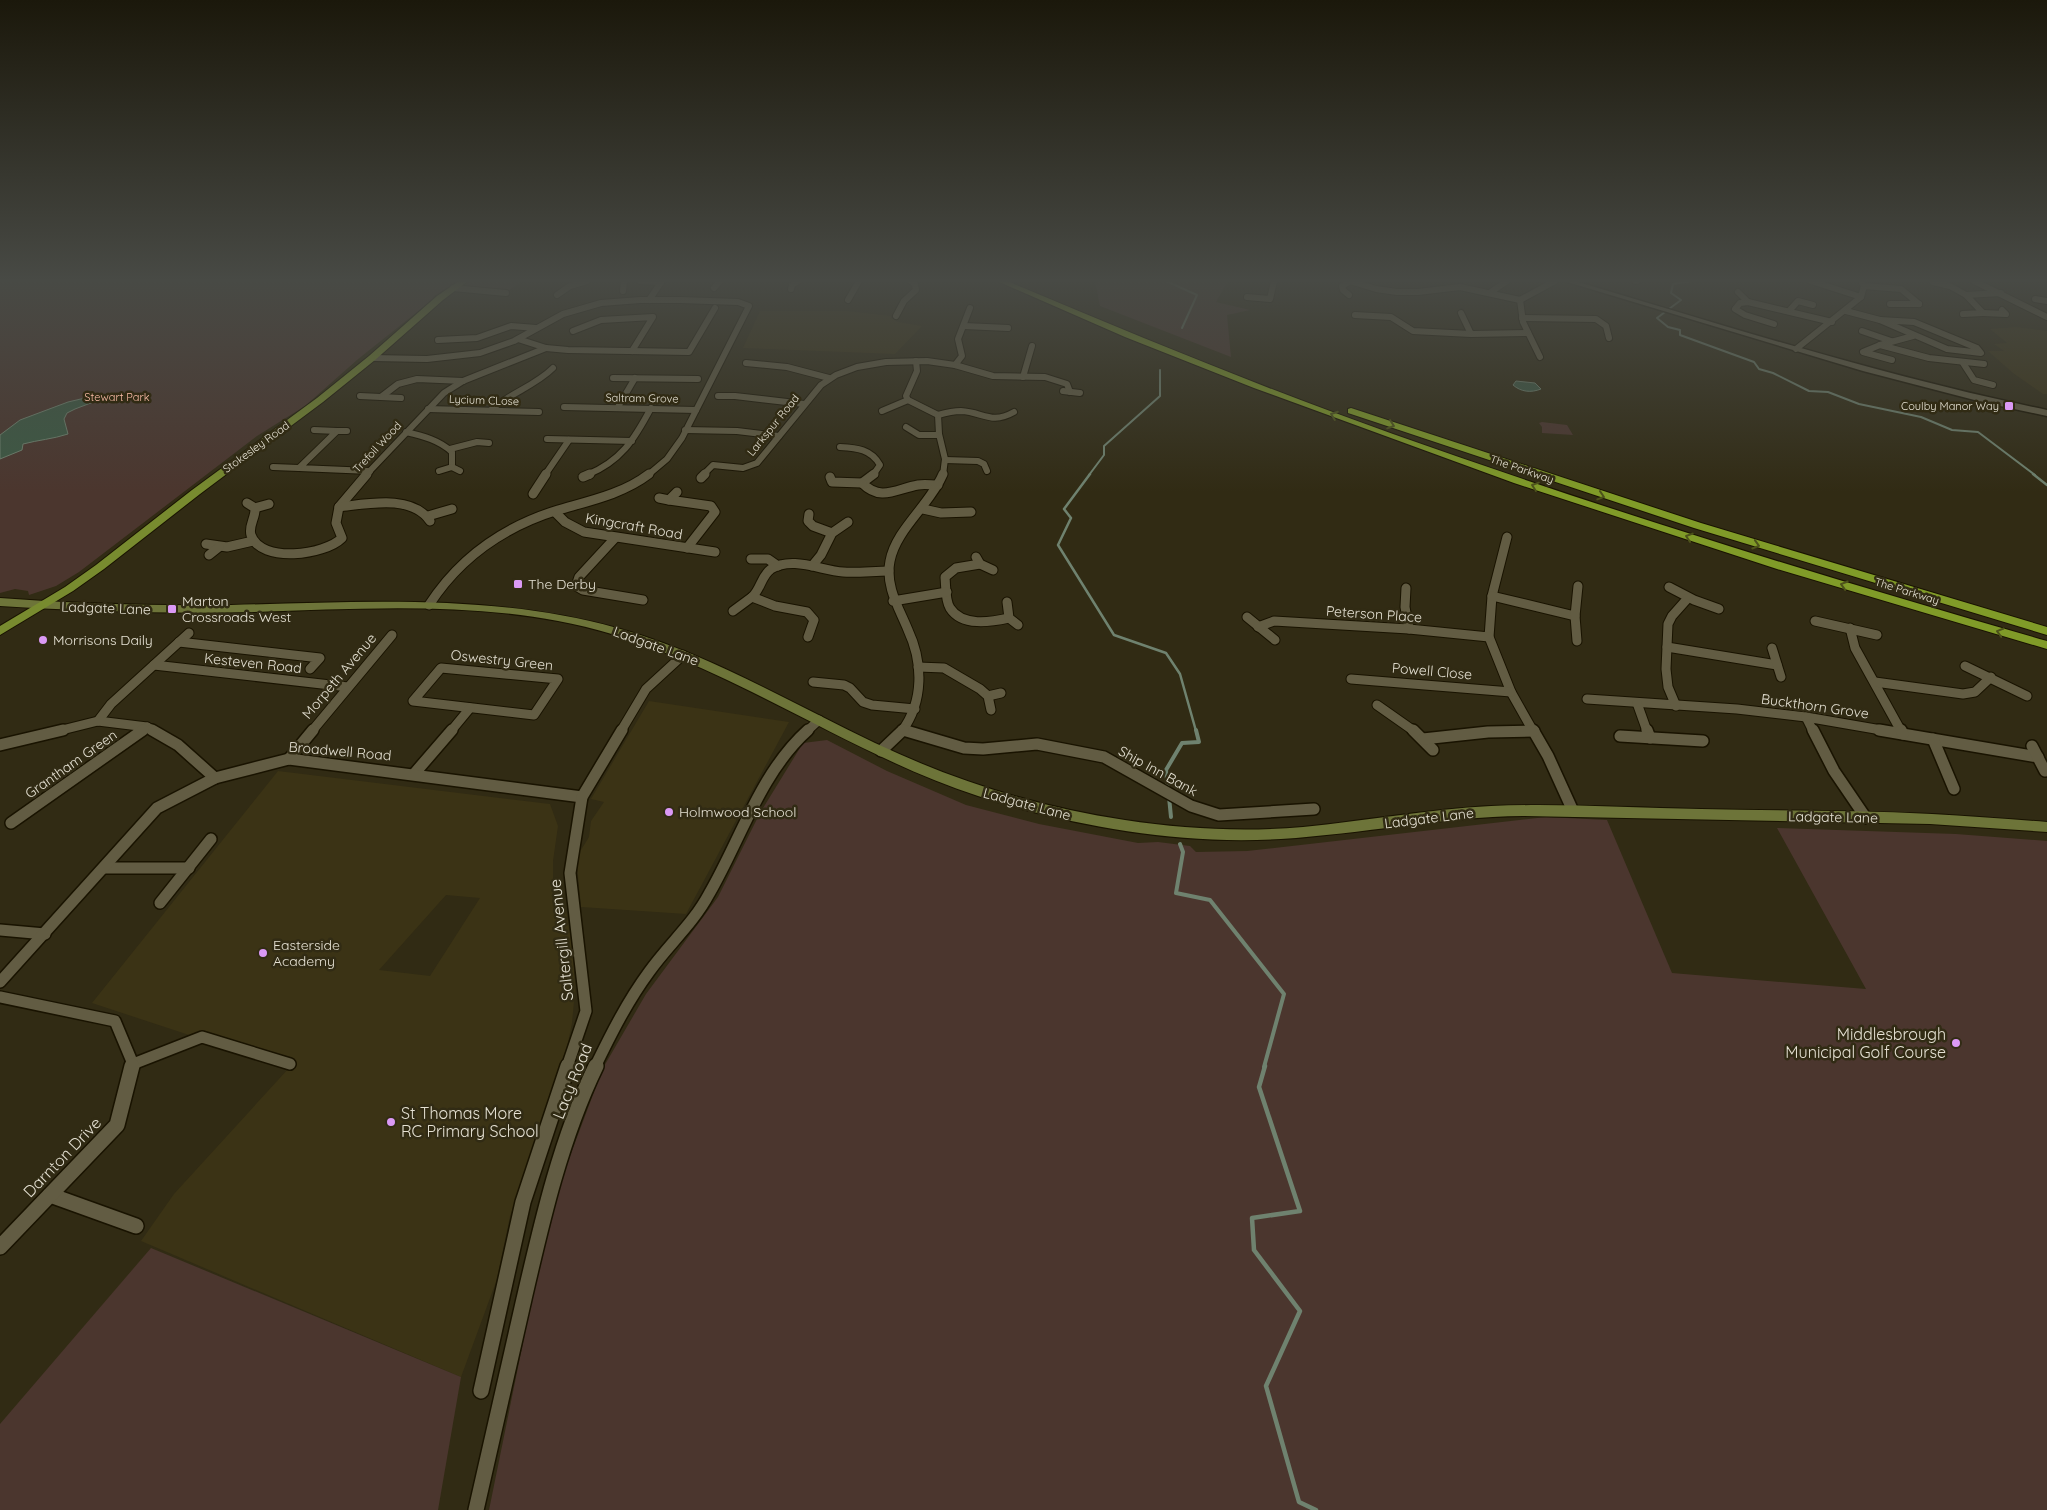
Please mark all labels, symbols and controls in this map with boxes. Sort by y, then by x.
park label: Stewart Park [84,390,150,404]
street label: Saltram Grove [605,390,679,406]
street label: Larkspur Road [744,391,802,459]
street label: Lycium CLose [449,392,519,408]
place label: Coulby Manor Way [1901,399,1999,413]
marker: Coulby Manor Way [2003,400,2015,412]
one-way arrow [1330,411,1339,421]
street label: Stokesley Road [220,418,292,476]
street label: Trefoil Wood [350,419,404,475]
one-way arrow [1386,419,1395,429]
street label: The Parkway [1488,452,1556,486]
one-way arrow [1531,482,1540,492]
one-way arrow [1596,490,1604,500]
street label: Kingcraft Road [584,509,684,543]
one-way arrow [1686,533,1694,543]
one-way arrow [1751,539,1759,549]
place label: The Derby [528,575,596,593]
street label: The Parkway [1873,575,1941,607]
marker: The Derby [512,578,524,590]
one-way arrow [1841,581,1849,591]
place label: Marton Crossroads West [182,592,291,626]
street label: Ladgate Lane [61,597,151,619]
street label: Peterson Place [1325,602,1423,626]
marker: Marton Crossroads West [166,603,178,615]
street label: Ladgate Lane [611,622,701,670]
one-way arrow [1997,627,2005,637]
street label: Morpeth Avenue [298,629,380,722]
place label: Morrisons Daily [53,631,153,649]
marker: Morrisons Daily [37,634,49,646]
street label: Oswestry Green [450,646,554,674]
street label: Kesteven Road [203,649,303,677]
street label: Powell Close [1391,659,1473,683]
street label: Buckthorn Grove [1760,690,1870,722]
street label: Grantham Green [22,726,120,802]
street label: Broadwell Road [288,738,392,764]
street label: Ship Inn Bank [1115,742,1201,800]
street label: Ladgate Lane [981,784,1073,824]
place label: Holmwood School [679,803,796,821]
street label: Ladgate Lane [1383,804,1475,832]
marker: Holmwood School [663,806,675,818]
street label: Ladgate Lane [1788,807,1878,827]
street label: Saltergill Avenue [545,878,577,1002]
place label: Easterside Academy [273,936,340,970]
marker: Easterside Academy [257,947,269,959]
place label: Middlesbrough Municipal Golf Course [1785,1024,1946,1062]
marker: Middlesbrough Municipal Golf Course [1950,1037,1962,1049]
street label: Lacy Road [548,1040,596,1122]
place label: St Thomas More RC Primary School [401,1103,539,1141]
street label: Darnton Drive [19,1113,105,1201]
marker: St Thomas More RC Primary School [385,1116,397,1128]

